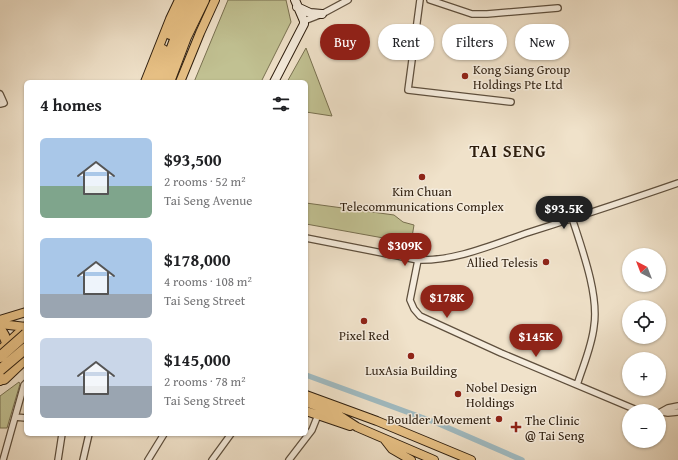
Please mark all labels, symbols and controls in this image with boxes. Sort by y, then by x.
chip: Buy [320,24,370,60]
chip: Rent [378,24,434,60]
chip: Filters [442,24,507,60]
chip: New [515,24,569,60]
place label: Kong Siang Group Holdings Pte Ltd [473,60,570,94]
marker: Kong Siang Group Holdings Pte Ltd [460,71,470,81]
text: 4 homes [40,92,102,117]
icon: filters [270,93,292,115]
district label: TAI SENG [469,138,547,163]
text: $93,500 [164,147,222,172]
icon: home [72,154,120,202]
text: 2 rooms · 52 m² [164,172,246,191]
marker: Kim Chuan Telecommunications Complex [417,172,427,182]
place label: Kim Chuan Telecommunications Complex [340,182,504,216]
text: Tai Seng Avenue [164,191,252,210]
pin: $93.5K [531,196,597,230]
text: $93.5K [545,199,583,218]
pin: $309K [377,233,433,267]
text: $309K [387,236,423,255]
text: $178,000 [164,247,230,272]
north arrow [622,248,666,292]
map controls [622,248,666,448]
place label: Allied Telesis [467,253,538,272]
icon: home [72,254,120,302]
marker: Allied Telesis [541,257,551,267]
text: 4 rooms · 108 m² [164,272,252,291]
pin: $178K [419,285,475,319]
text: $178K [429,288,465,307]
text: Tai Seng Street [164,291,245,310]
button: locate [622,300,666,344]
marker: Pixel Red [359,316,369,326]
pin: $145K [508,324,564,358]
place label: Pixel Red [339,326,389,345]
text: $145K [518,327,554,346]
text: $145,000 [164,347,230,372]
marker: LuxAsia Building [406,351,416,361]
button: + [622,352,666,396]
icon: home [72,354,120,402]
place label: LuxAsia Building [365,361,457,380]
text: 2 rooms · 78 m² [164,372,246,391]
place label: Nobel Design Holdings [466,378,538,412]
marker: Nobel Design Holdings [453,389,463,399]
text: Tai Seng Street [164,391,245,410]
button: − [622,404,666,448]
place label: Boulder Movement [387,410,491,429]
place label: The Clinic @ Tai Seng [525,411,585,445]
marker: Boulder Movement [494,414,504,424]
marker: The Clinic @ Tai Seng [510,421,522,433]

